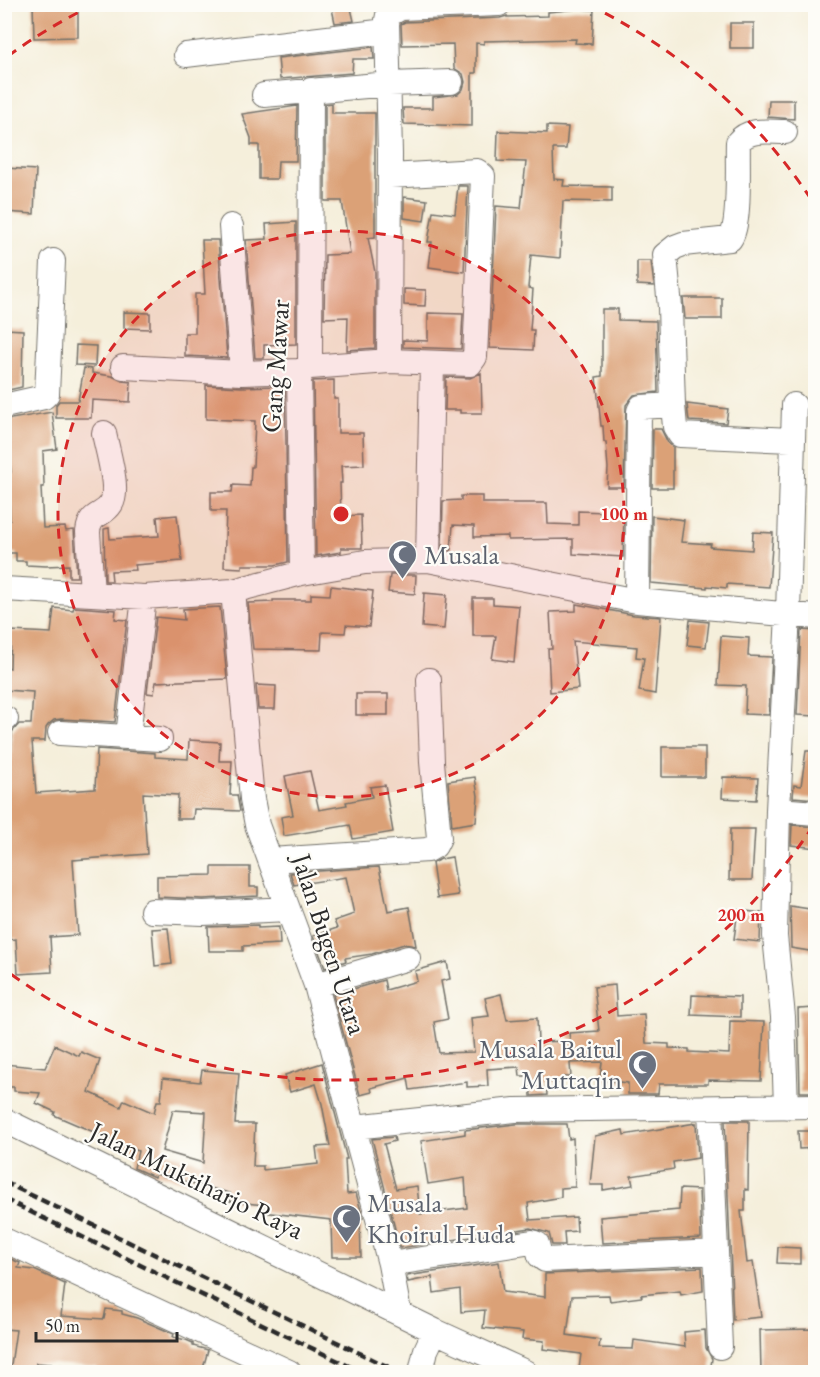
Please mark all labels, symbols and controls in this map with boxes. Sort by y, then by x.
street label: Gang Mawar [253,298,297,434]
text: 100 m [600,502,648,525]
centre of rings [331,504,351,524]
place label: Musala [424,537,500,572]
mosque icon: Musala [387,538,419,580]
street label: Jalan Bugen Utara [284,847,376,1039]
text: 200 m [717,903,765,926]
place label: Musala Baitul Muttaqin [479,1031,622,1097]
mosque icon: Musala Baitul Muttaqin [627,1048,659,1090]
street label: Jalan Muktiharjo Raya [83,1112,310,1247]
place label: Musala Khoirul Huda [367,1185,515,1251]
mosque icon: Musala Khoirul Huda [330,1202,362,1244]
scale bar [36,1305,177,1343]
text: 50 m [45,1314,80,1337]

